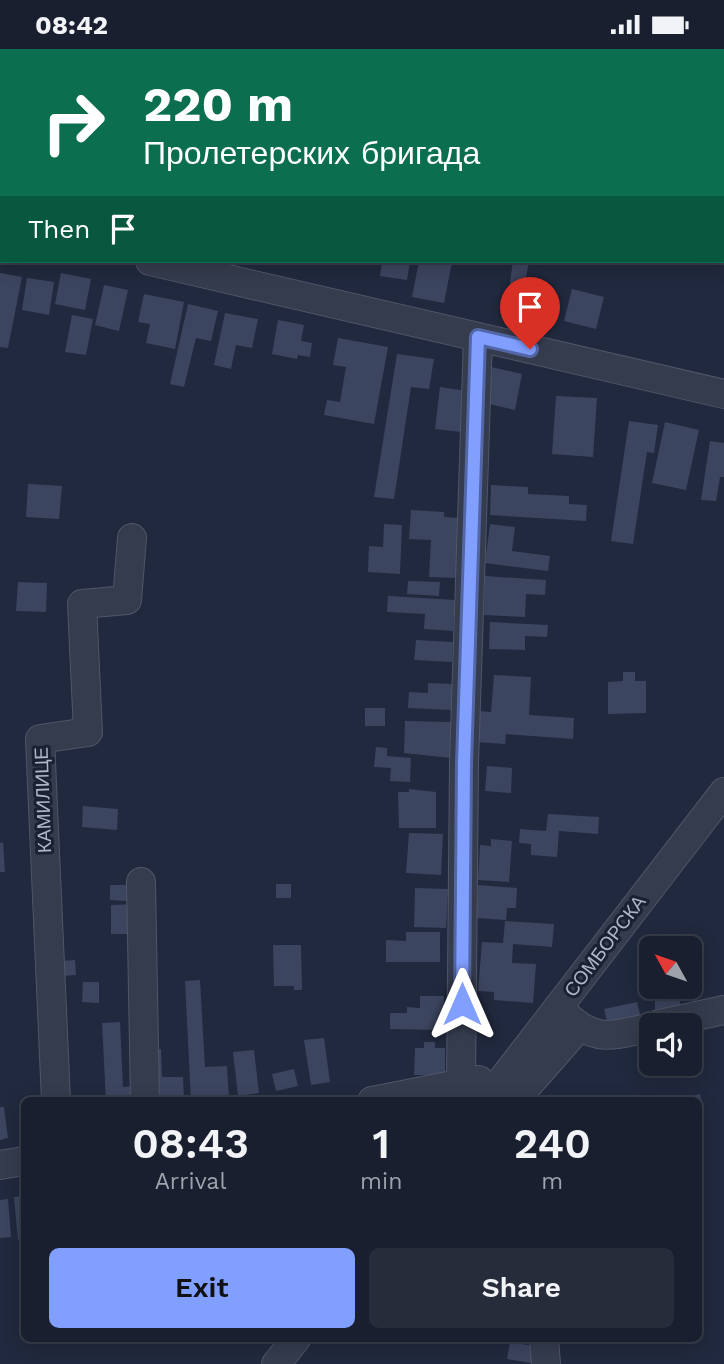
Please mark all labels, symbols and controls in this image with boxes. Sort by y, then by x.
text: 08:42 [35,10,108,40]
text: 220 m [143,75,293,133]
icon: right [28,77,119,168]
text: Пролетерских бригада [143,134,480,172]
icon: arrive [104,210,142,248]
text: Then [28,214,90,244]
pin [500,277,560,349]
icon: arrive [511,288,549,326]
street label: КАМИЛИЦЕ [30,747,56,853]
street label: СОМБОРСКА [559,891,651,1001]
north arrow [639,936,702,999]
map controls [639,936,702,1076]
position arrow [425,967,499,1041]
button: sound [639,1013,702,1076]
text: 08:43 [132,1119,249,1168]
text: 1 [372,1119,390,1168]
text: 240 [514,1119,591,1168]
text: Arrival [155,1168,226,1195]
text: min [360,1168,402,1195]
text: m [541,1168,563,1195]
button: Exit [49,1248,355,1328]
button: Share [369,1248,674,1328]

